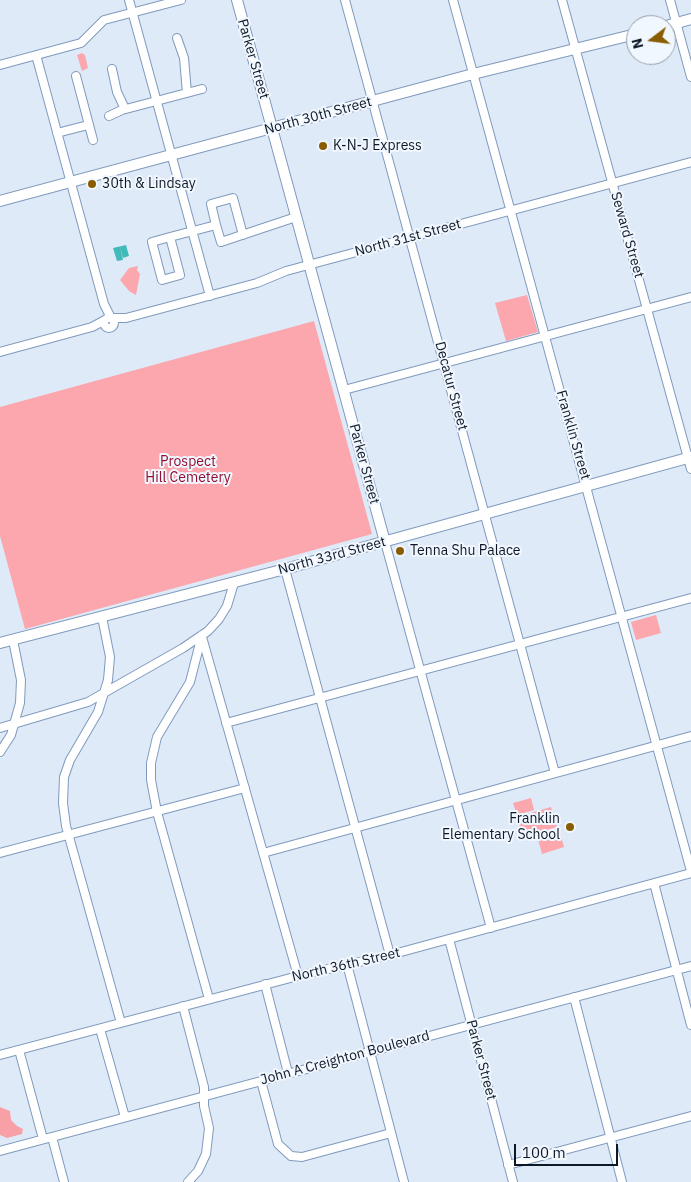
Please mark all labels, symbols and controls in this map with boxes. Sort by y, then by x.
north arrow [626,15,676,65]
street label: Parker Street [234,17,272,101]
text: N [627,36,647,51]
street label: North 30th Street [262,94,374,138]
place label: K-N-J Express [333,138,422,154]
marker: K-N-J Express [317,140,329,152]
place label: 30th & Lindsay [102,176,196,192]
marker: 30th & Lindsay [86,178,98,190]
street label: Seward Street [607,190,647,280]
street label: North 31st Street [353,216,463,260]
street label: Decatur Street [431,340,471,432]
street label: Franklin Street [552,388,594,482]
street label: Parker Street [345,422,383,506]
park label: Prospect Hill Cemetery [145,454,231,487]
street label: North 33rd Street [276,534,388,578]
place label: Tenna Shu Palace [410,543,521,559]
marker: Tenna Shu Palace [394,545,406,557]
place label: Franklin Elementary School [442,811,560,844]
marker: Franklin Elementary School [564,821,576,833]
street label: North 36th Street [290,944,402,986]
street label: Parker Street [462,1018,500,1102]
street label: John A Creighton Boulevard [259,1027,431,1089]
scale bar [516,1134,620,1166]
text: 100 m [522,1143,566,1162]

